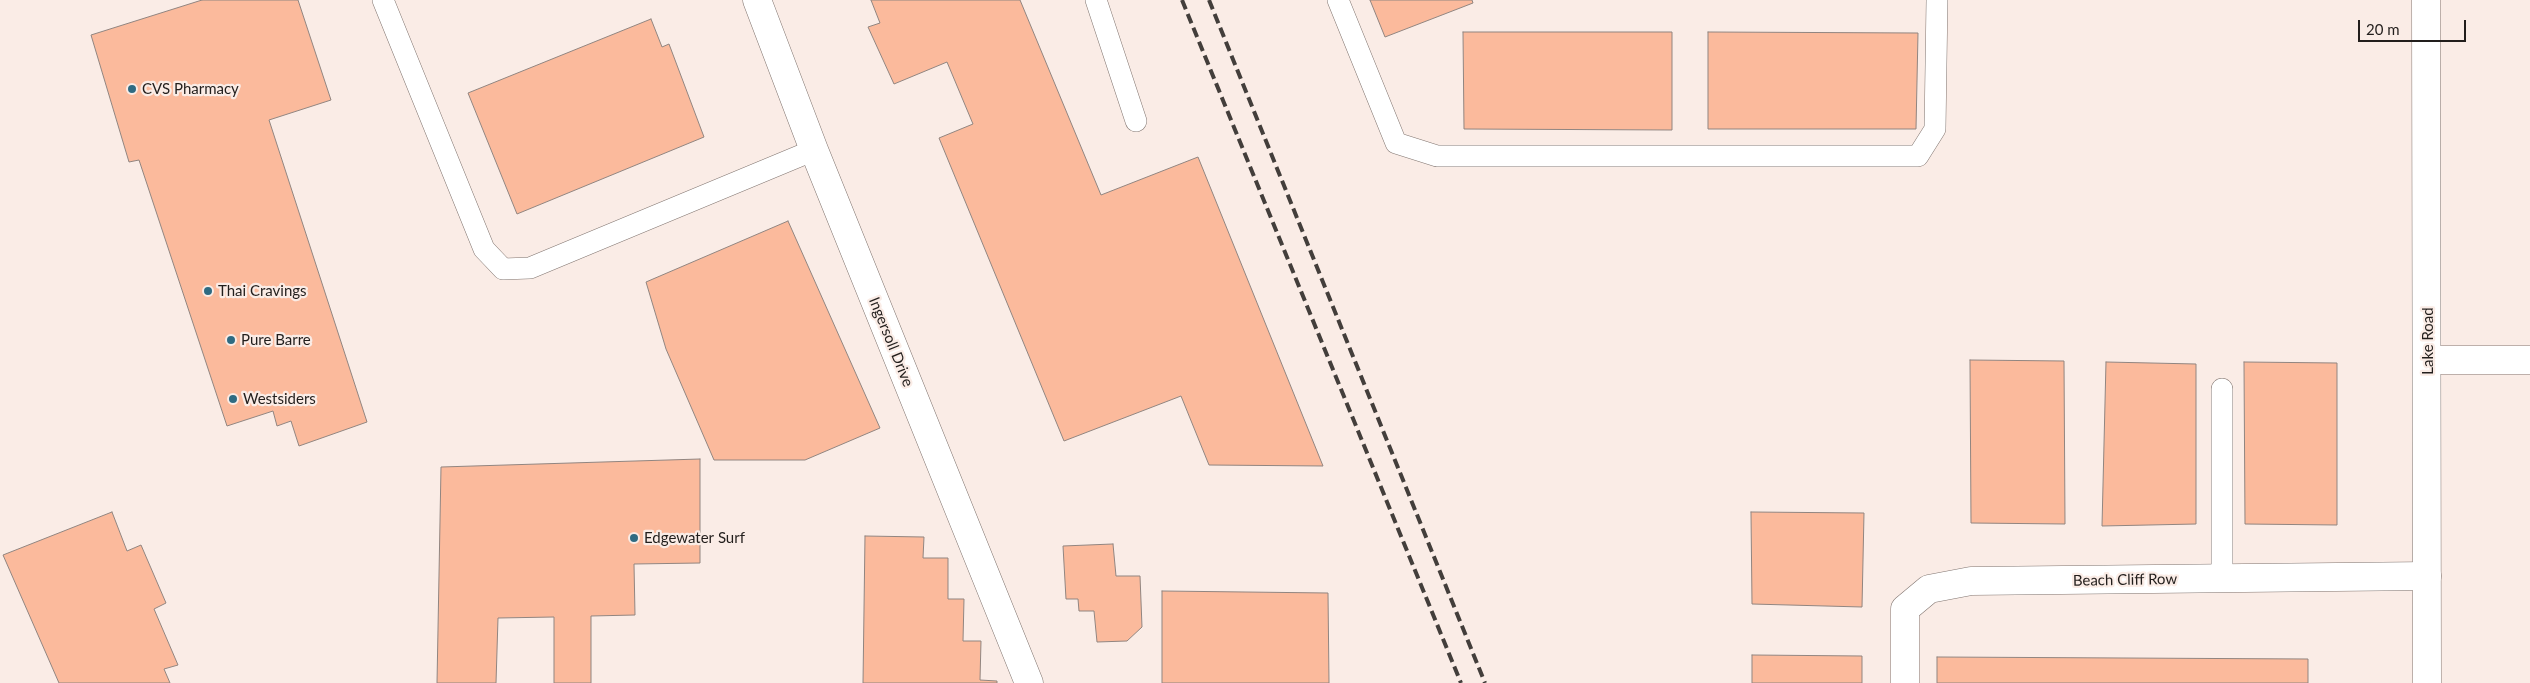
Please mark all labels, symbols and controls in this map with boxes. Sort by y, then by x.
scale bar [2360,10,2468,42]
text: 20 m [2366,20,2400,38]
place label: CVS Pharmacy [142,80,239,98]
marker: CVS Pharmacy [126,83,138,95]
place label: Thai Cravings [218,282,307,300]
marker: Thai Cravings [202,285,214,297]
street label: Ingersoll Drive [865,295,917,389]
street label: Lake Road [2419,307,2437,375]
place label: Pure Barre [241,331,311,349]
marker: Pure Barre [225,334,237,346]
place label: Westsiders [243,390,316,408]
marker: Westsiders [227,393,239,405]
place label: Edgewater Surf [644,529,745,547]
marker: Edgewater Surf [628,532,640,544]
street label: Beach Cliff Row [2073,570,2177,590]

